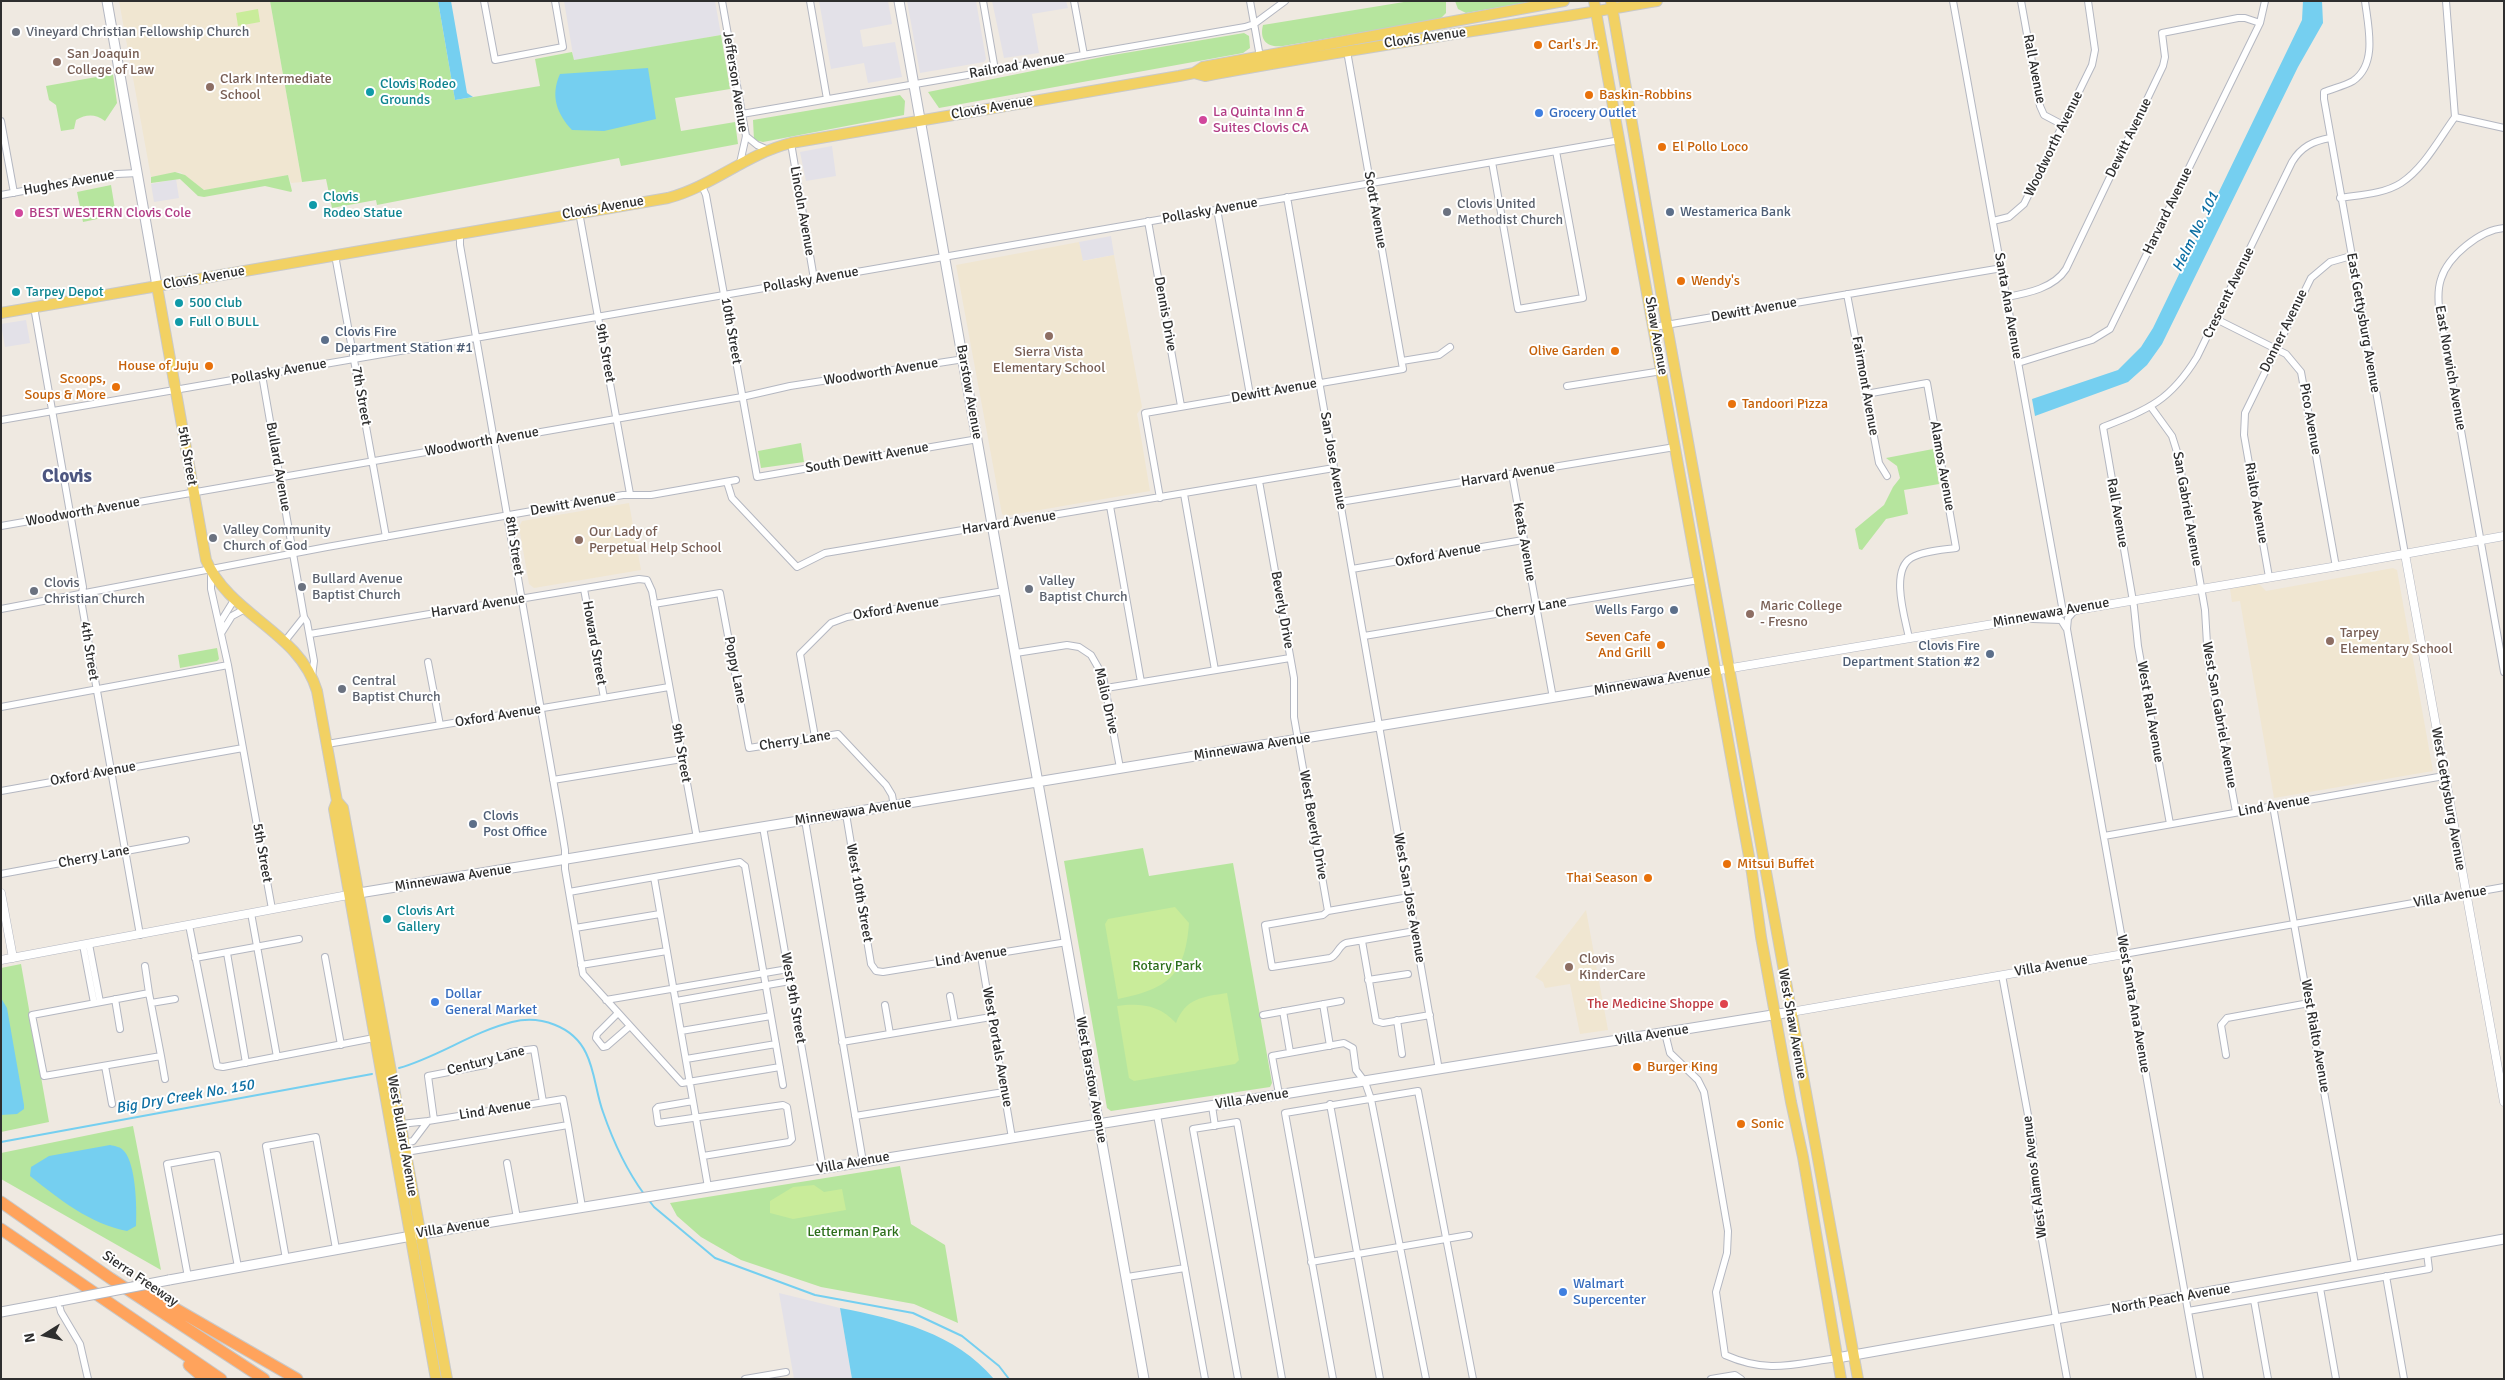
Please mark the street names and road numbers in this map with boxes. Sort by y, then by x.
street label: Clovis Avenue [1383,24,1467,52]
street label: Jefferson Avenue [719,30,751,134]
street label: Rall Avenue [2019,33,2049,105]
street label: Railroad Avenue [968,49,1066,83]
street label: Woodworth Avenue [2021,88,2087,200]
street label: Clovis Avenue [950,93,1034,123]
street label: Dewitt Avenue [2102,95,2156,181]
street label: Lincoln Avenue [786,165,818,257]
street label: Harvard Avenue [2140,165,2196,257]
street label: Hughes Avenue [22,167,116,199]
street label: Scott Avenue [1360,170,1390,250]
street label: Clovis Avenue [561,193,645,223]
street label: Pollasky Avenue [1161,194,1259,228]
street label: Crescent Avenue [2200,245,2258,341]
street label: Santa Ana Avenue [1990,251,2026,361]
street label: East Gettysburg Avenue [2342,252,2384,394]
street label: Clovis Avenue [162,263,246,293]
street label: Pollasky Avenue [762,263,860,297]
street label: Dennis Drive [1150,275,1180,353]
street label: Donner Avenue [2257,287,2311,375]
street label: Dewitt Avenue [1710,294,1798,326]
street label: Shaw Avenue [1641,295,1671,377]
street label: 10th Street [717,296,745,366]
street label: East Norwich Avenue [2431,304,2469,432]
street label: 9th Street [592,322,618,384]
street label: Fairmont Avenue [1848,335,1882,437]
street label: Barstow Avenue [952,343,986,441]
street label: Pollasky Avenue [230,355,328,389]
street label: Woodworth Avenue [823,355,939,389]
street label: 7th Street [348,365,374,427]
street label: Dewitt Avenue [1230,375,1318,407]
street label: Pico Avenue [2295,382,2325,456]
street label: San Jose Avenue [1316,411,1350,511]
street label: Alamos Avenue [1926,420,1958,512]
street label: Bullard Avenue [262,421,294,513]
street label: Woodworth Avenue [424,424,540,460]
street label: 5th Street [174,425,200,487]
street label: South Dewitt Avenue [804,439,930,477]
street label: San Gabriel Avenue [2169,450,2205,568]
street label: Harvard Avenue [1460,459,1556,491]
street label: Rialto Avenue [2241,461,2271,545]
street label: Rall Avenue [2103,477,2131,549]
street label: Dewitt Avenue [529,488,617,520]
street label: Woodworth Avenue [25,494,141,530]
street label: Keats Avenue [1509,501,1539,583]
street label: Harvard Avenue [961,507,1057,539]
street label: 8th Street [501,515,527,577]
street label: Oxford Avenue [1394,539,1482,571]
street label: Beverly Drive [1267,570,1297,650]
street label: Harvard Avenue [430,590,526,622]
street label: Oxford Avenue [852,594,940,624]
street label: Cherry Lane [1494,594,1568,622]
street label: Minnewawa Avenue [1991,594,2111,632]
street label: Howard Street [578,599,610,687]
street label: 4th Street [76,620,102,682]
street label: Poppy Lane [720,635,750,705]
street label: West San Gabriel Avenue [2198,640,2240,790]
street label: West Rall Avenue [2133,660,2167,764]
street label: Minnewawa Avenue [1592,662,1712,700]
street label: Malio Drive [1090,666,1122,736]
street label: Oxford Avenue [454,701,542,731]
street label: 9th Street [668,722,694,784]
street label: West Gettysburg Avenue [2427,726,2469,872]
street label: Cherry Lane [758,727,832,755]
street label: Minnewawa Avenue [1192,729,1312,765]
street label: Oxford Avenue [49,758,137,790]
street label: West Beverly Drive [1295,769,1331,881]
street label: Lind Avenue [2237,791,2311,821]
street label: Minnewawa Avenue [793,794,913,830]
street label: 5th Street [249,822,275,884]
street label: West San Jose Avenue [1389,832,1429,964]
street label: Cherry Lane [57,842,131,872]
street label: West 10th Street [842,842,876,944]
street label: Minnewawa Avenue [393,860,513,896]
street label: Villa Avenue [2412,882,2488,912]
street label: West Santa Ana Avenue [2113,933,2153,1075]
street label: Lind Avenue [934,943,1008,971]
street label: West 9th Street [777,951,809,1045]
street label: Villa Avenue [2013,951,2089,981]
street label: West Shaw Avenue [1774,967,1810,1081]
street label: West Rialto Avenue [2297,978,2333,1094]
street label: West Portals Avenue [978,986,1016,1108]
street label: West Barstow Avenue [1072,1015,1110,1145]
street label: Villa Avenue [1614,1021,1690,1049]
street label: Century Lane [445,1043,527,1079]
street label: West Bullard Avenue [383,1074,421,1198]
street label: Villa Avenue [1214,1085,1290,1113]
street label: Lind Avenue [458,1096,532,1124]
street label: West Alamos Avenue [2019,1115,2051,1239]
street label: Villa Avenue [815,1148,891,1178]
street label: Villa Avenue [415,1214,491,1242]
street label: Sierra Freeway [99,1247,181,1311]
street label: North Peach Avenue [2110,1280,2232,1318]

